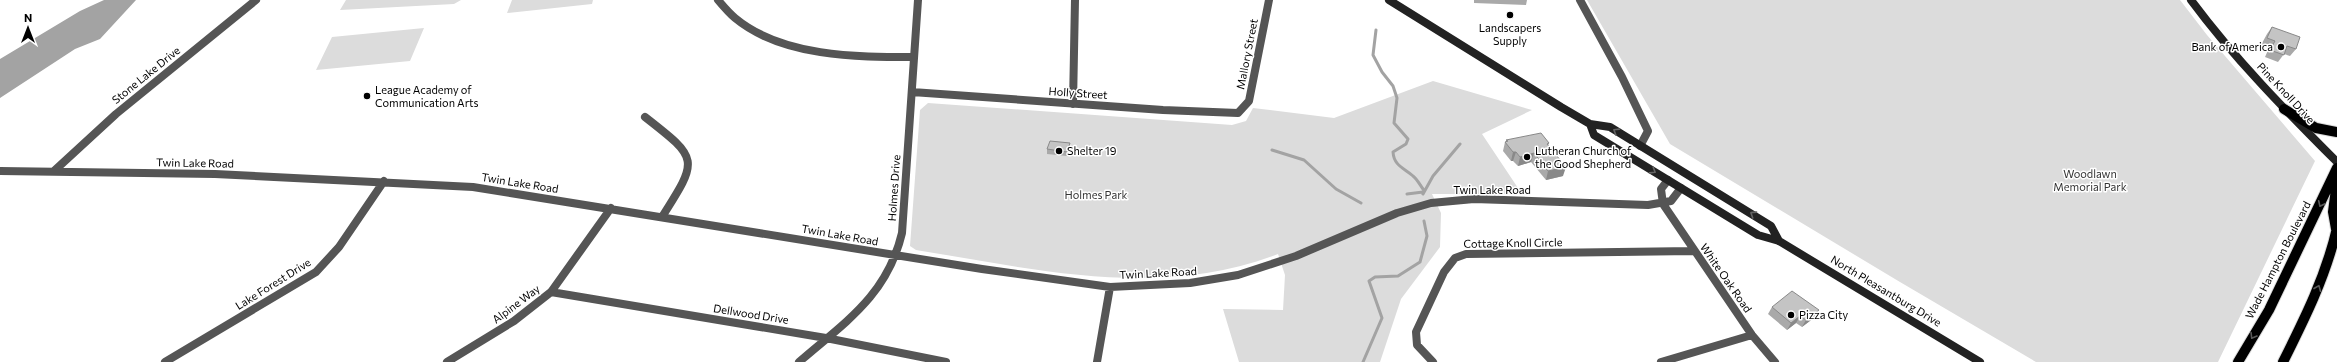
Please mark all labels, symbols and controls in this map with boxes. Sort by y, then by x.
north arrow [8,8,48,48]
marker: Landscapers Supply [1505,10,1515,20]
text: N [24,11,32,24]
street label: Mallory Street [1233,17,1260,90]
place label: Landscapers Supply [1479,21,1541,47]
place label: Bank of America [2191,40,2273,53]
marker: Bank of America [2276,42,2286,52]
street label: Stone Lake Drive [109,43,182,106]
street label: Pine Knoll Drive [2255,60,2318,126]
place label: League Academy of Communication Arts [375,83,479,109]
street label: Holly Street [1048,84,1109,101]
marker: League Academy of Communication Arts [362,91,372,101]
one-way arrow [1614,129,1621,136]
place label: Shelter 19 [1067,144,1117,157]
place label: Lutheran Church of the Good Shepherd [1535,144,1632,170]
marker: Shelter 19 [1054,146,1064,156]
marker: Lutheran Church of the Good Shepherd [1522,152,1532,162]
street label: Holmes Drive [885,154,902,222]
street label: Twin Lake Road [156,155,234,170]
one-way arrow [1649,167,1656,174]
park label: Woodlawn Memorial Park [2053,167,2127,193]
street label: Twin Lake Road [481,170,559,195]
street label: Twin Lake Road [1453,183,1531,196]
park label: Holmes Park [1064,188,1128,201]
street label: Wade Hampton Boulevard [2242,199,2313,321]
one-way arrow [2318,199,2326,207]
one-way arrow [1750,211,1757,219]
street label: Twin Lake Road [801,221,879,248]
street label: Cottage Knoll Circle [1463,235,1563,250]
street label: White Oak Road [1698,241,1755,315]
street label: North Pleasantburg Drive [1829,252,1944,329]
street label: Lake Forest Drive [233,255,313,312]
street label: Twin Lake Road [1119,264,1197,281]
street label: Alpine Way [489,281,542,326]
one-way arrow [2313,284,2321,292]
street label: Dellwood Drive [712,301,790,326]
place label: Pizza City [1799,308,1848,321]
marker: Pizza City [1786,310,1796,320]
one-way arrow [2251,332,2258,339]

